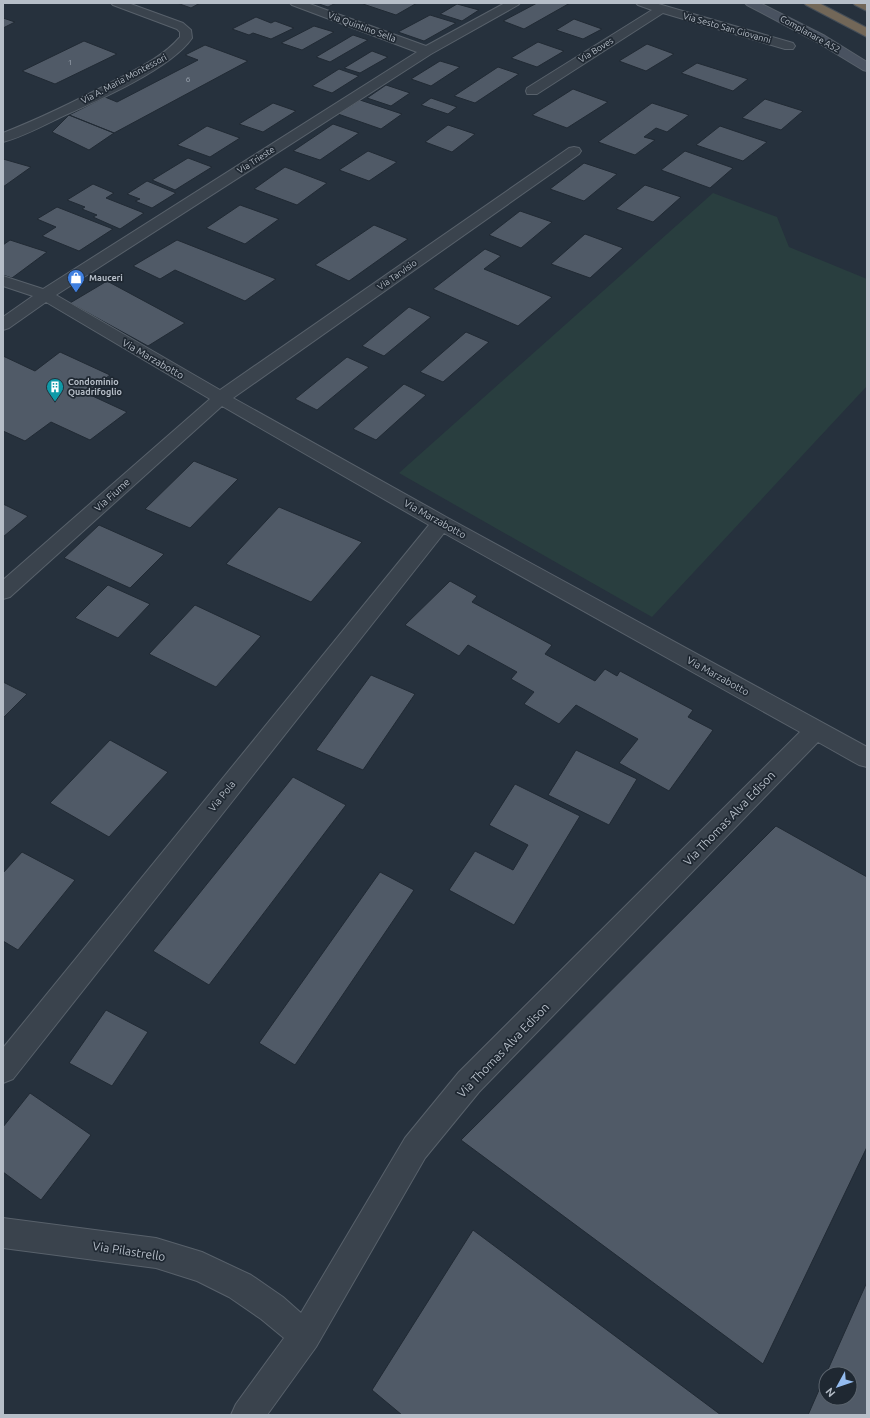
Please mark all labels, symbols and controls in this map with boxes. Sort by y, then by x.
street label: Via Quintino Sella [327,10,397,44]
street label: Via Sesto San Giovanni [682,11,772,45]
street label: Complanare A52 [778,13,842,55]
street label: Via Boves [577,35,615,65]
street label: Via A. Maria Montessori [80,52,168,106]
house number: 1 [68,58,72,67]
house number: 6 [186,75,191,84]
street label: Via Trieste [235,144,277,176]
street label: Via Tarvisio [375,258,419,292]
shop icon: Mauceri [66,268,86,293]
place label: Mauceri [89,273,123,283]
street label: Via Marzabotto [120,337,186,381]
building icon: Condominio Quadrifoglio [45,377,65,402]
place label: Condominio Quadrifoglio [68,377,122,397]
street label: Via Fiume [92,476,132,514]
street label: Via Marzabotto [402,497,468,541]
street label: Via Marzabotto [685,654,751,698]
street label: Via Thomas Alva Edison [680,768,778,868]
street label: Via Pola [206,779,238,813]
street label: Via Thomas Alva Edison [454,1000,552,1100]
street label: Via Pilastrello [92,1239,166,1263]
north arrow [818,1366,858,1406]
text: N [823,1385,838,1399]

